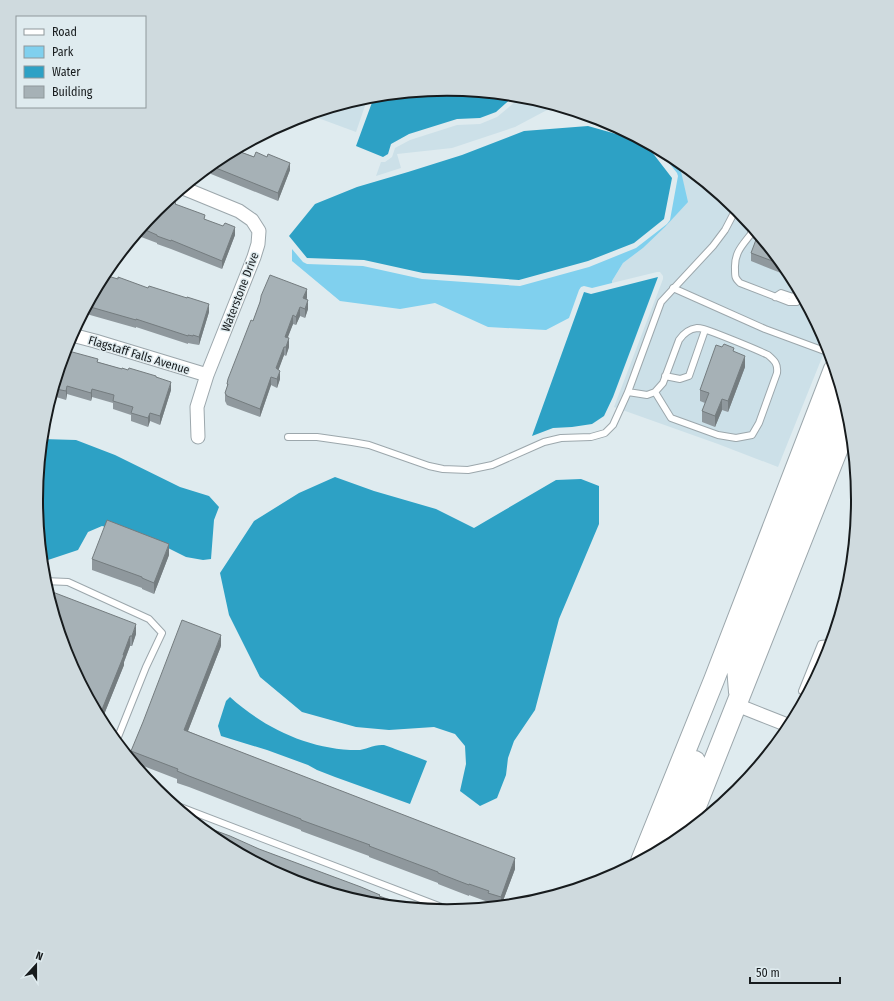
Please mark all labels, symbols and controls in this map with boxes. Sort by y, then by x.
legend [16,16,146,108]
text: Road [52,25,77,39]
text: Park [52,45,74,59]
text: Water [52,65,81,79]
text: Building [52,85,93,99]
street label: Waterstone Drive [218,250,262,334]
street label: Flagstaff Falls Avenue [87,333,191,377]
north arrow [16,945,56,985]
text: N [34,949,45,963]
scale bar [750,959,840,985]
text: 50 m [756,966,780,980]

